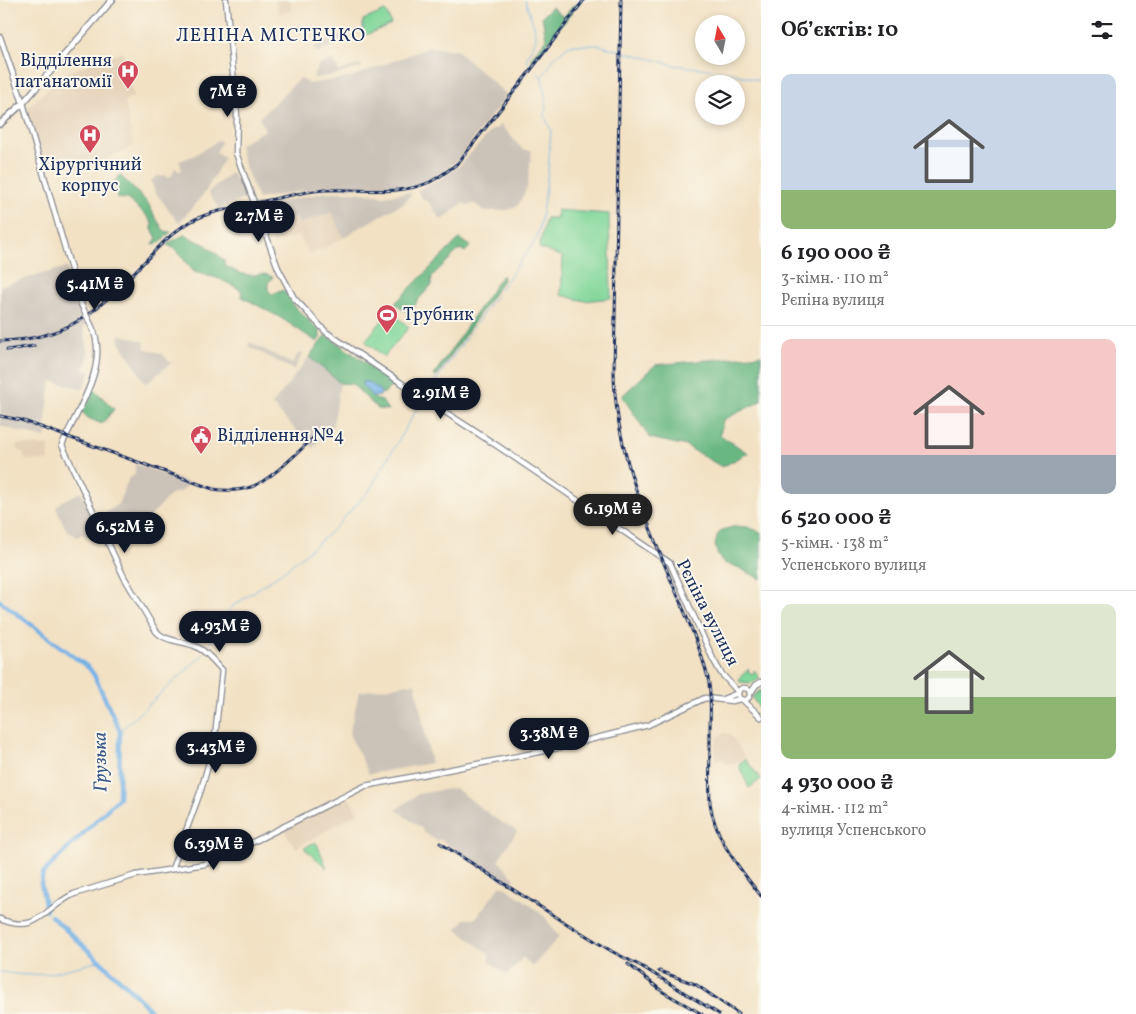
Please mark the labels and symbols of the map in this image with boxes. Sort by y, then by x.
north arrow [695,15,745,65]
district label: ЛЕНІНА МІСТЕЧКО [176,23,366,49]
place label: Відділення патанатомії [15,49,113,95]
hospital icon: Відділення патанатомії [116,59,140,90]
pin: 7M ₴ [198,76,258,118]
hospital icon: Хірургічний корпус [78,123,102,154]
place label: Хірургічний корпус [38,153,142,199]
pin: 2.7M ₴ [218,200,300,243]
pin: 5.41M ₴ [49,268,141,311]
sports icon: Трубник [375,303,399,334]
place label: Трубник [403,303,474,328]
pin: 2.91M ₴ [395,378,487,420]
public building icon: Відділення №4 [189,424,213,455]
place label: Відділення №4 [217,424,344,449]
pin: 6.19M ₴ [567,494,659,536]
pin: 6.52M ₴ [79,512,171,554]
street label: Рєпіна вулиця [669,555,745,671]
pin: 4.93M ₴ [174,610,266,653]
pin: 3.38M ₴ [503,718,595,760]
water label: Грузька [87,732,115,792]
pin: 3.43M ₴ [170,732,262,774]
pin: 6.39M ₴ [168,828,260,871]

